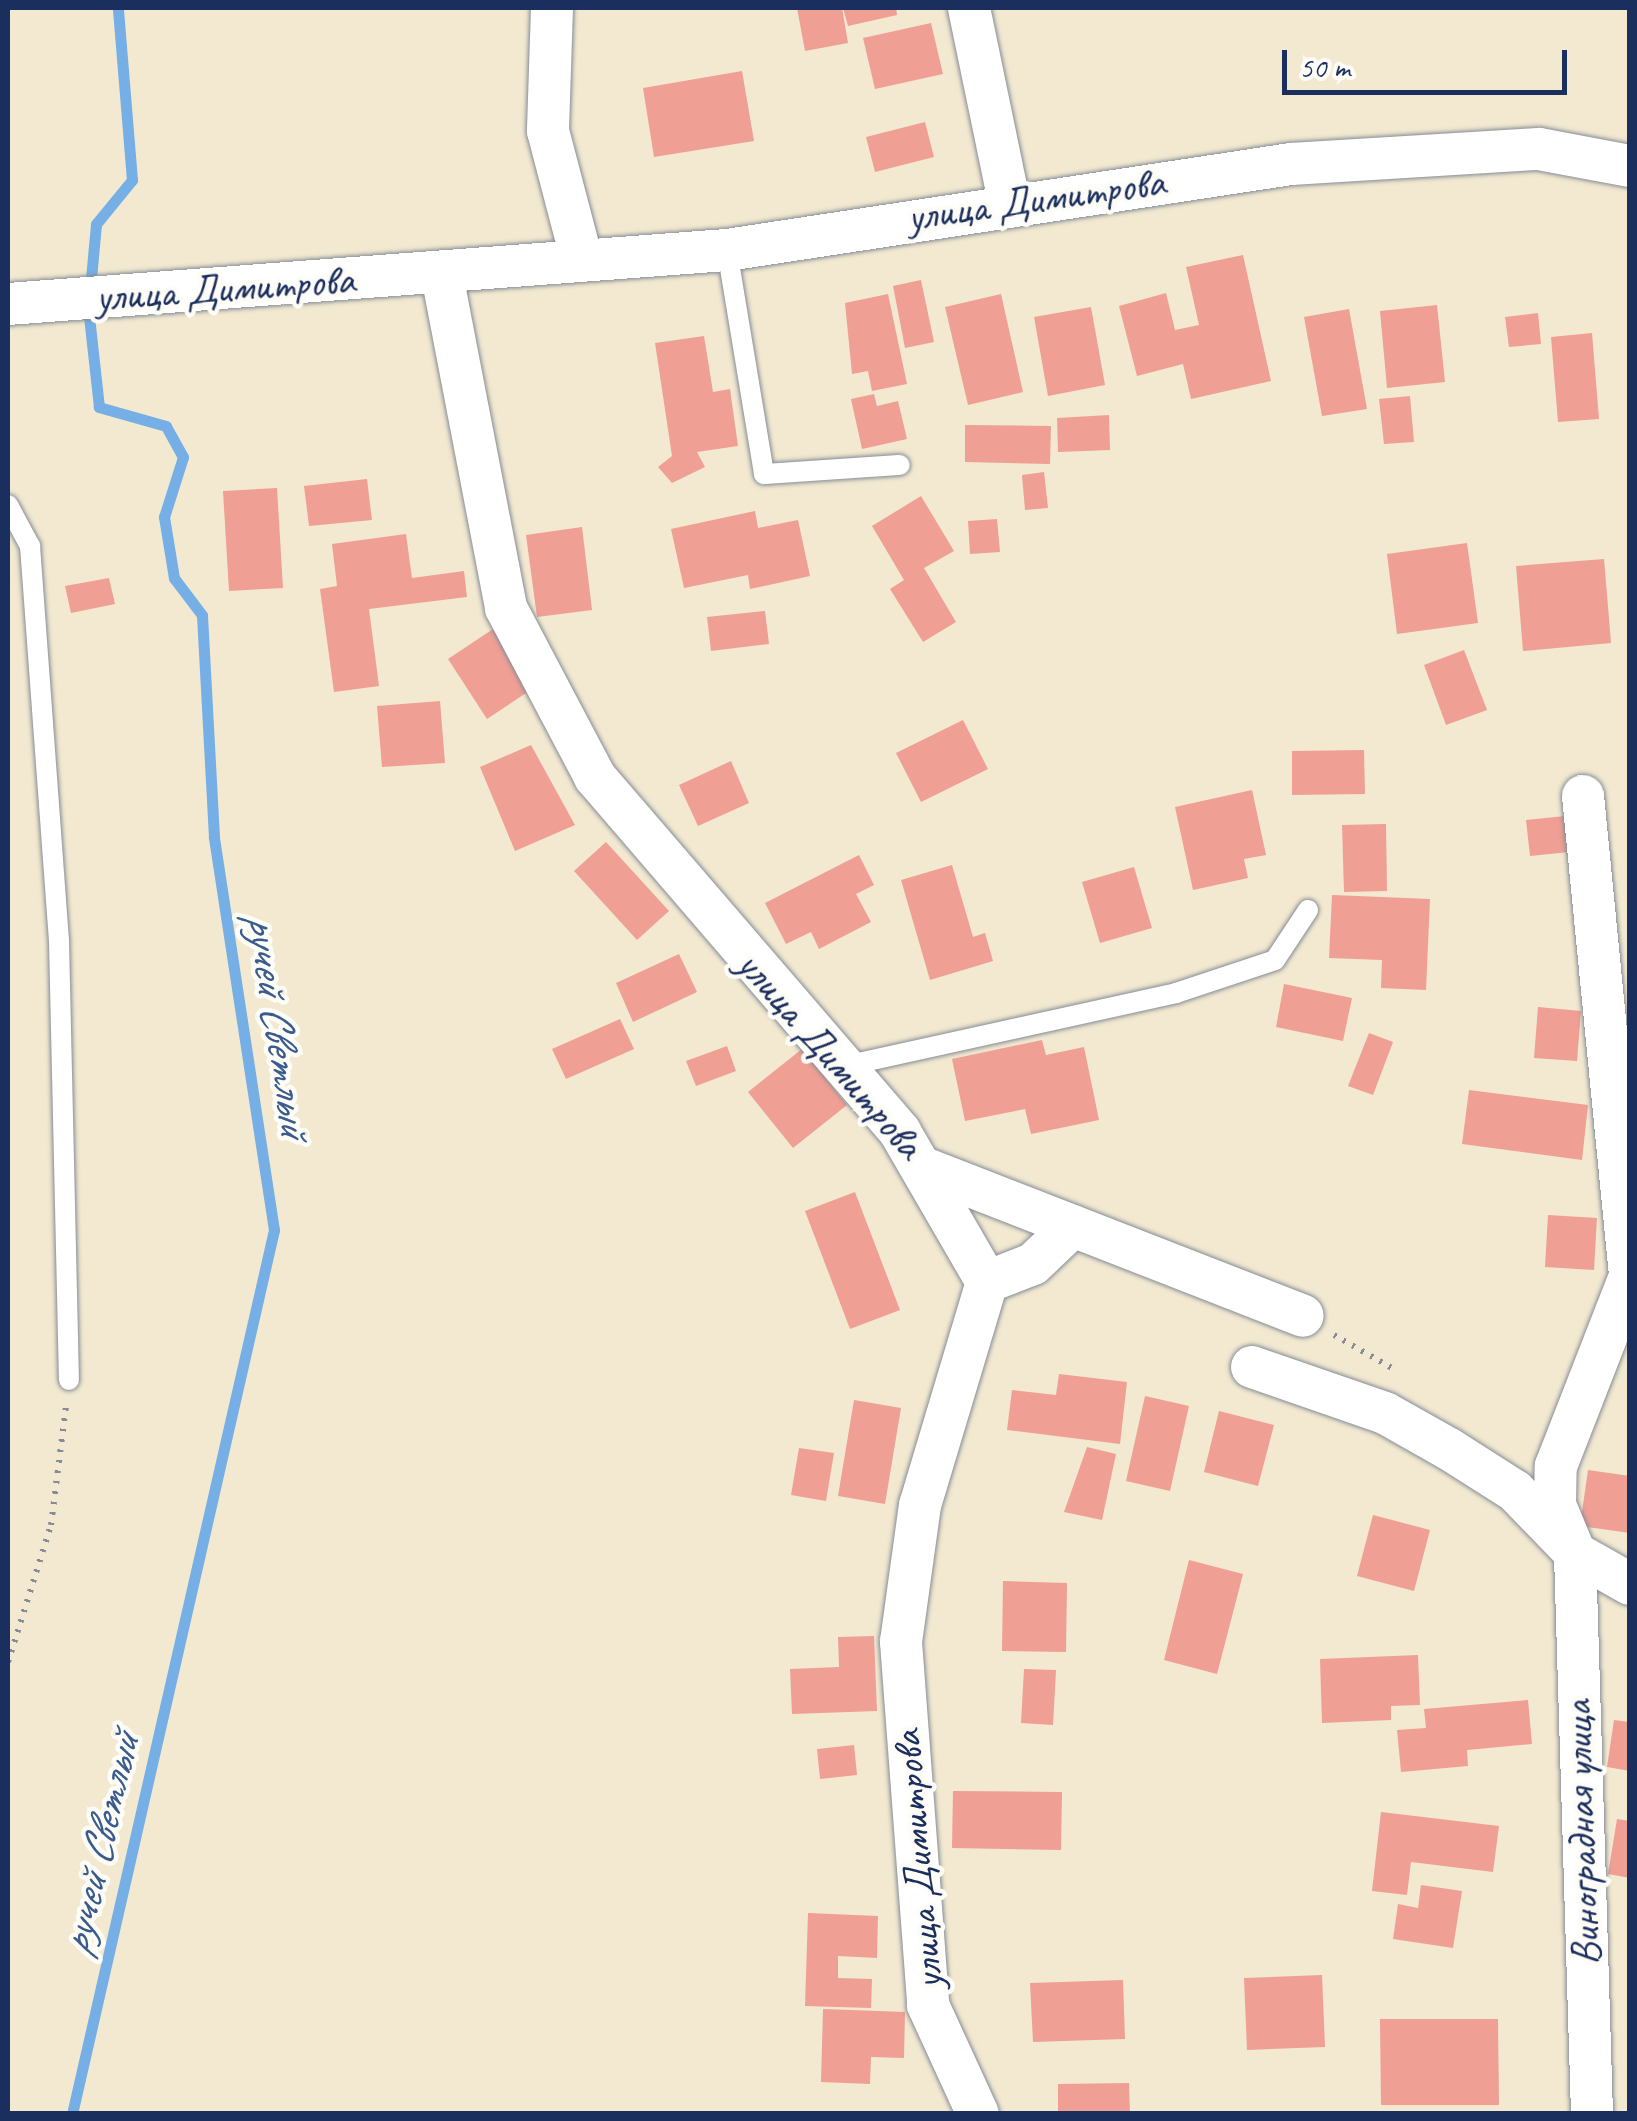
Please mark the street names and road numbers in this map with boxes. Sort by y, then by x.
street label: улица Димитрова [902,157,1170,243]
street label: улица Димитрова [92,255,358,323]
street label: улица Димитрова [724,939,936,1171]
street label: Виноградная улица [1552,1698,1612,1968]
street label: улица Димитрова [881,1726,955,1994]

